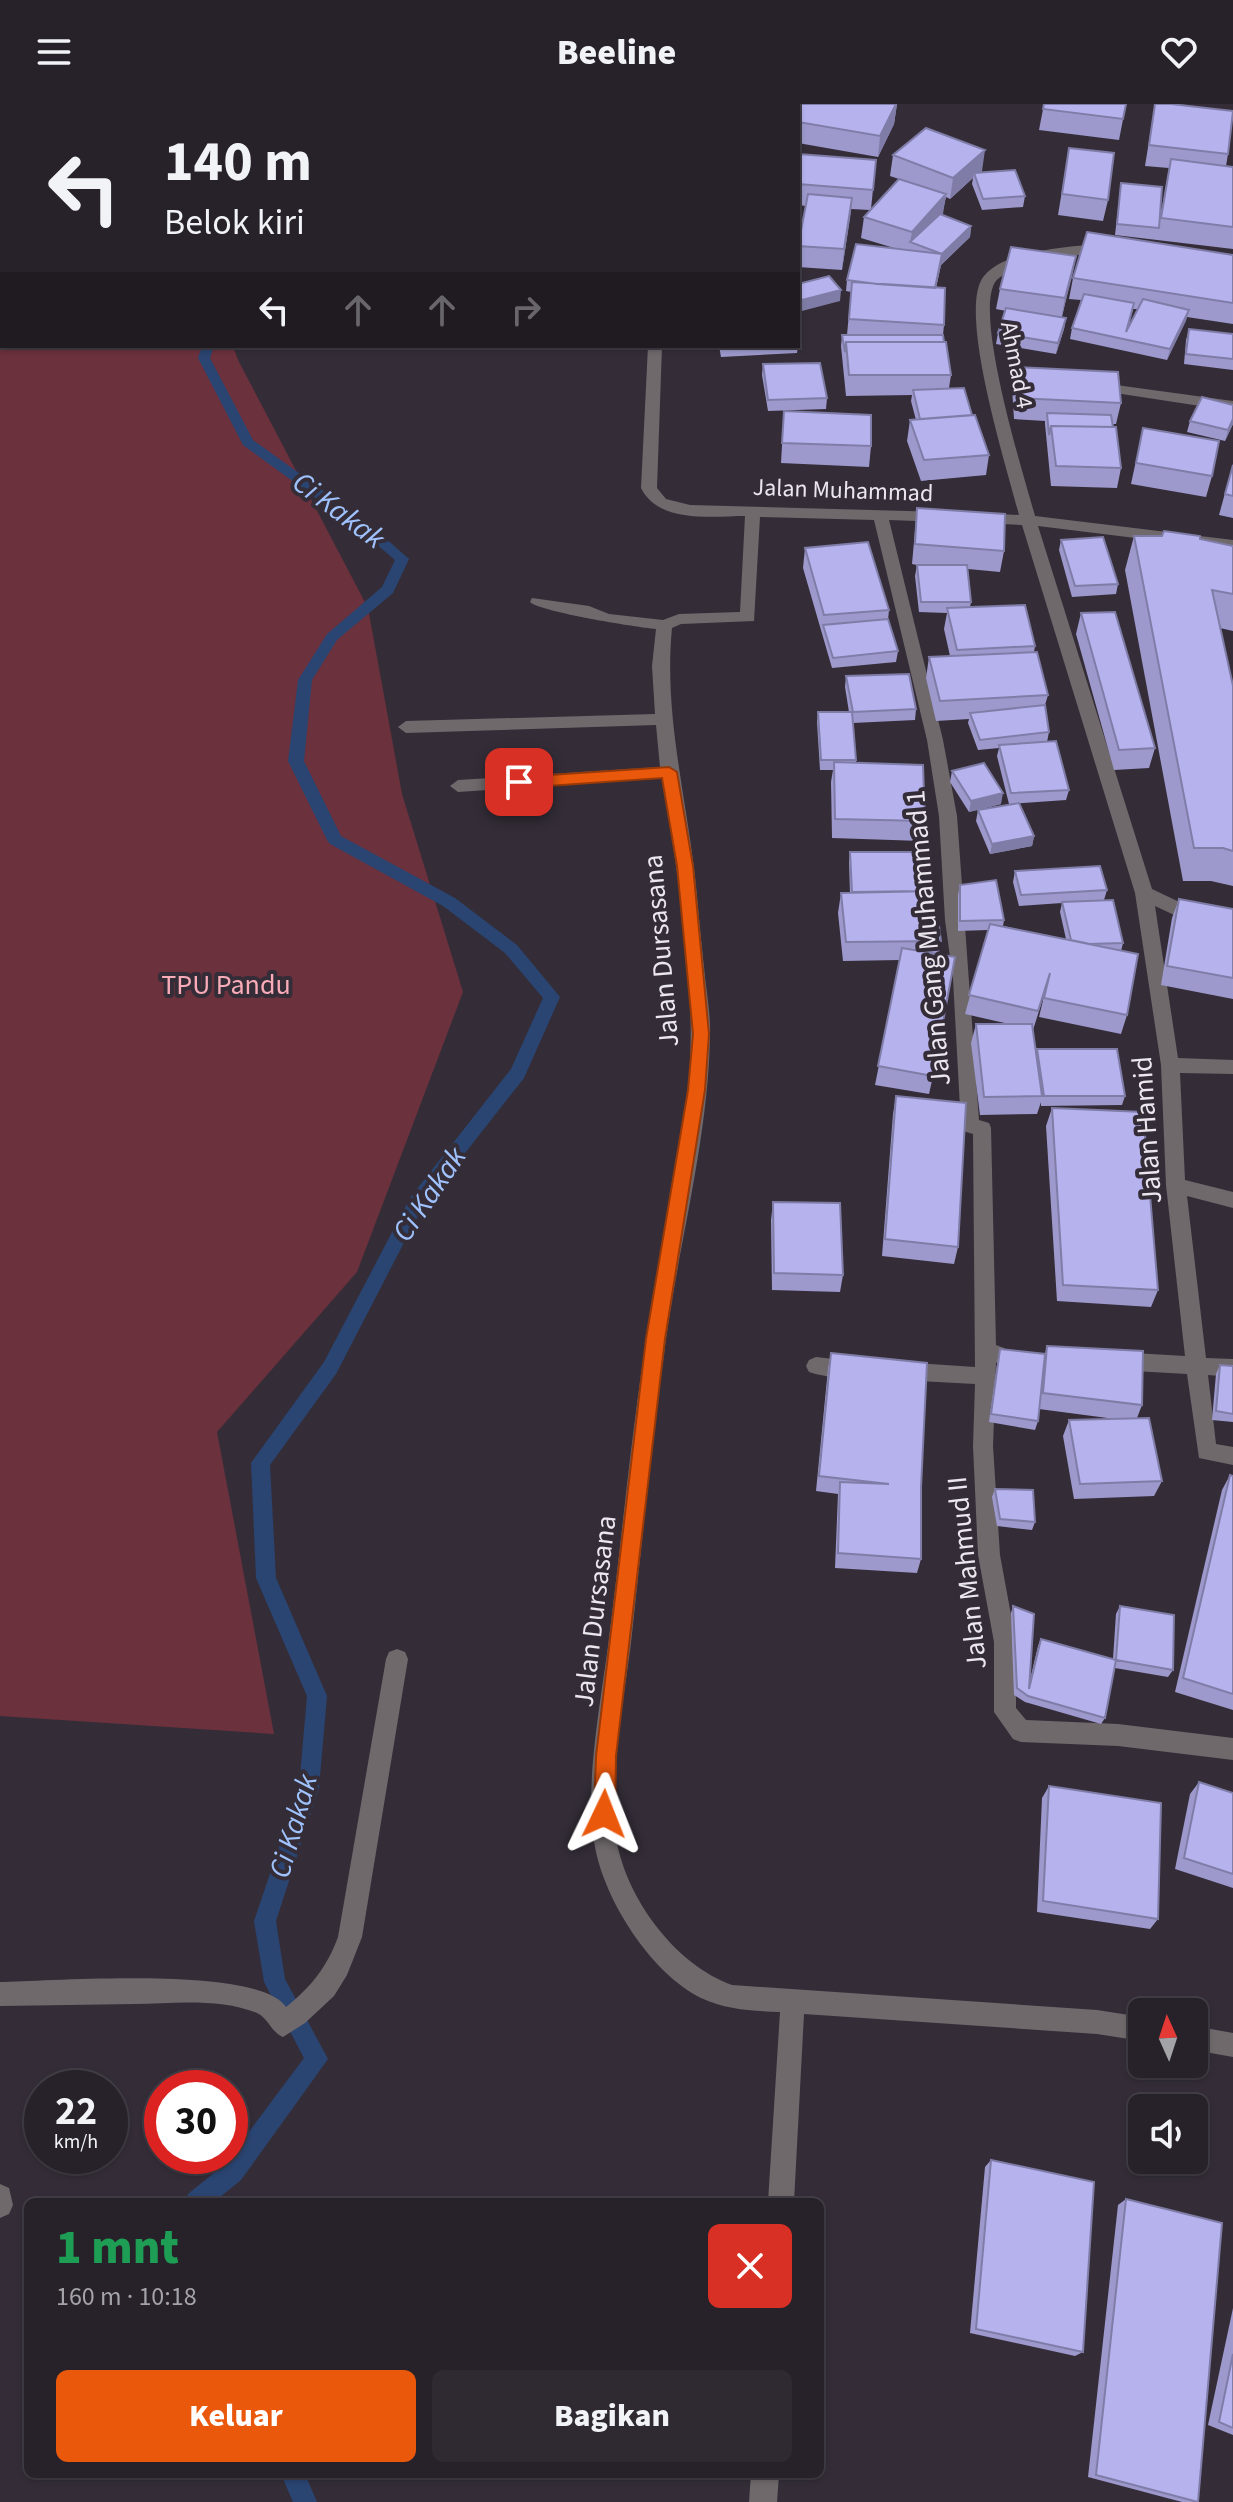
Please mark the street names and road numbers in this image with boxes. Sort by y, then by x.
street label: Ahmad 4 [991,318,1042,412]
street label: Jalan Muhammad [752,470,934,511]
street label: Jalan Gang Muhammad 1 [895,788,961,1087]
street label: Jalan Dursasana [633,853,689,1049]
street label: Jalan Hamid [1122,1055,1172,1205]
street label: Jalan Mahmud II [937,1474,997,1671]
street label: Jalan Dursasana [563,1513,627,1709]

